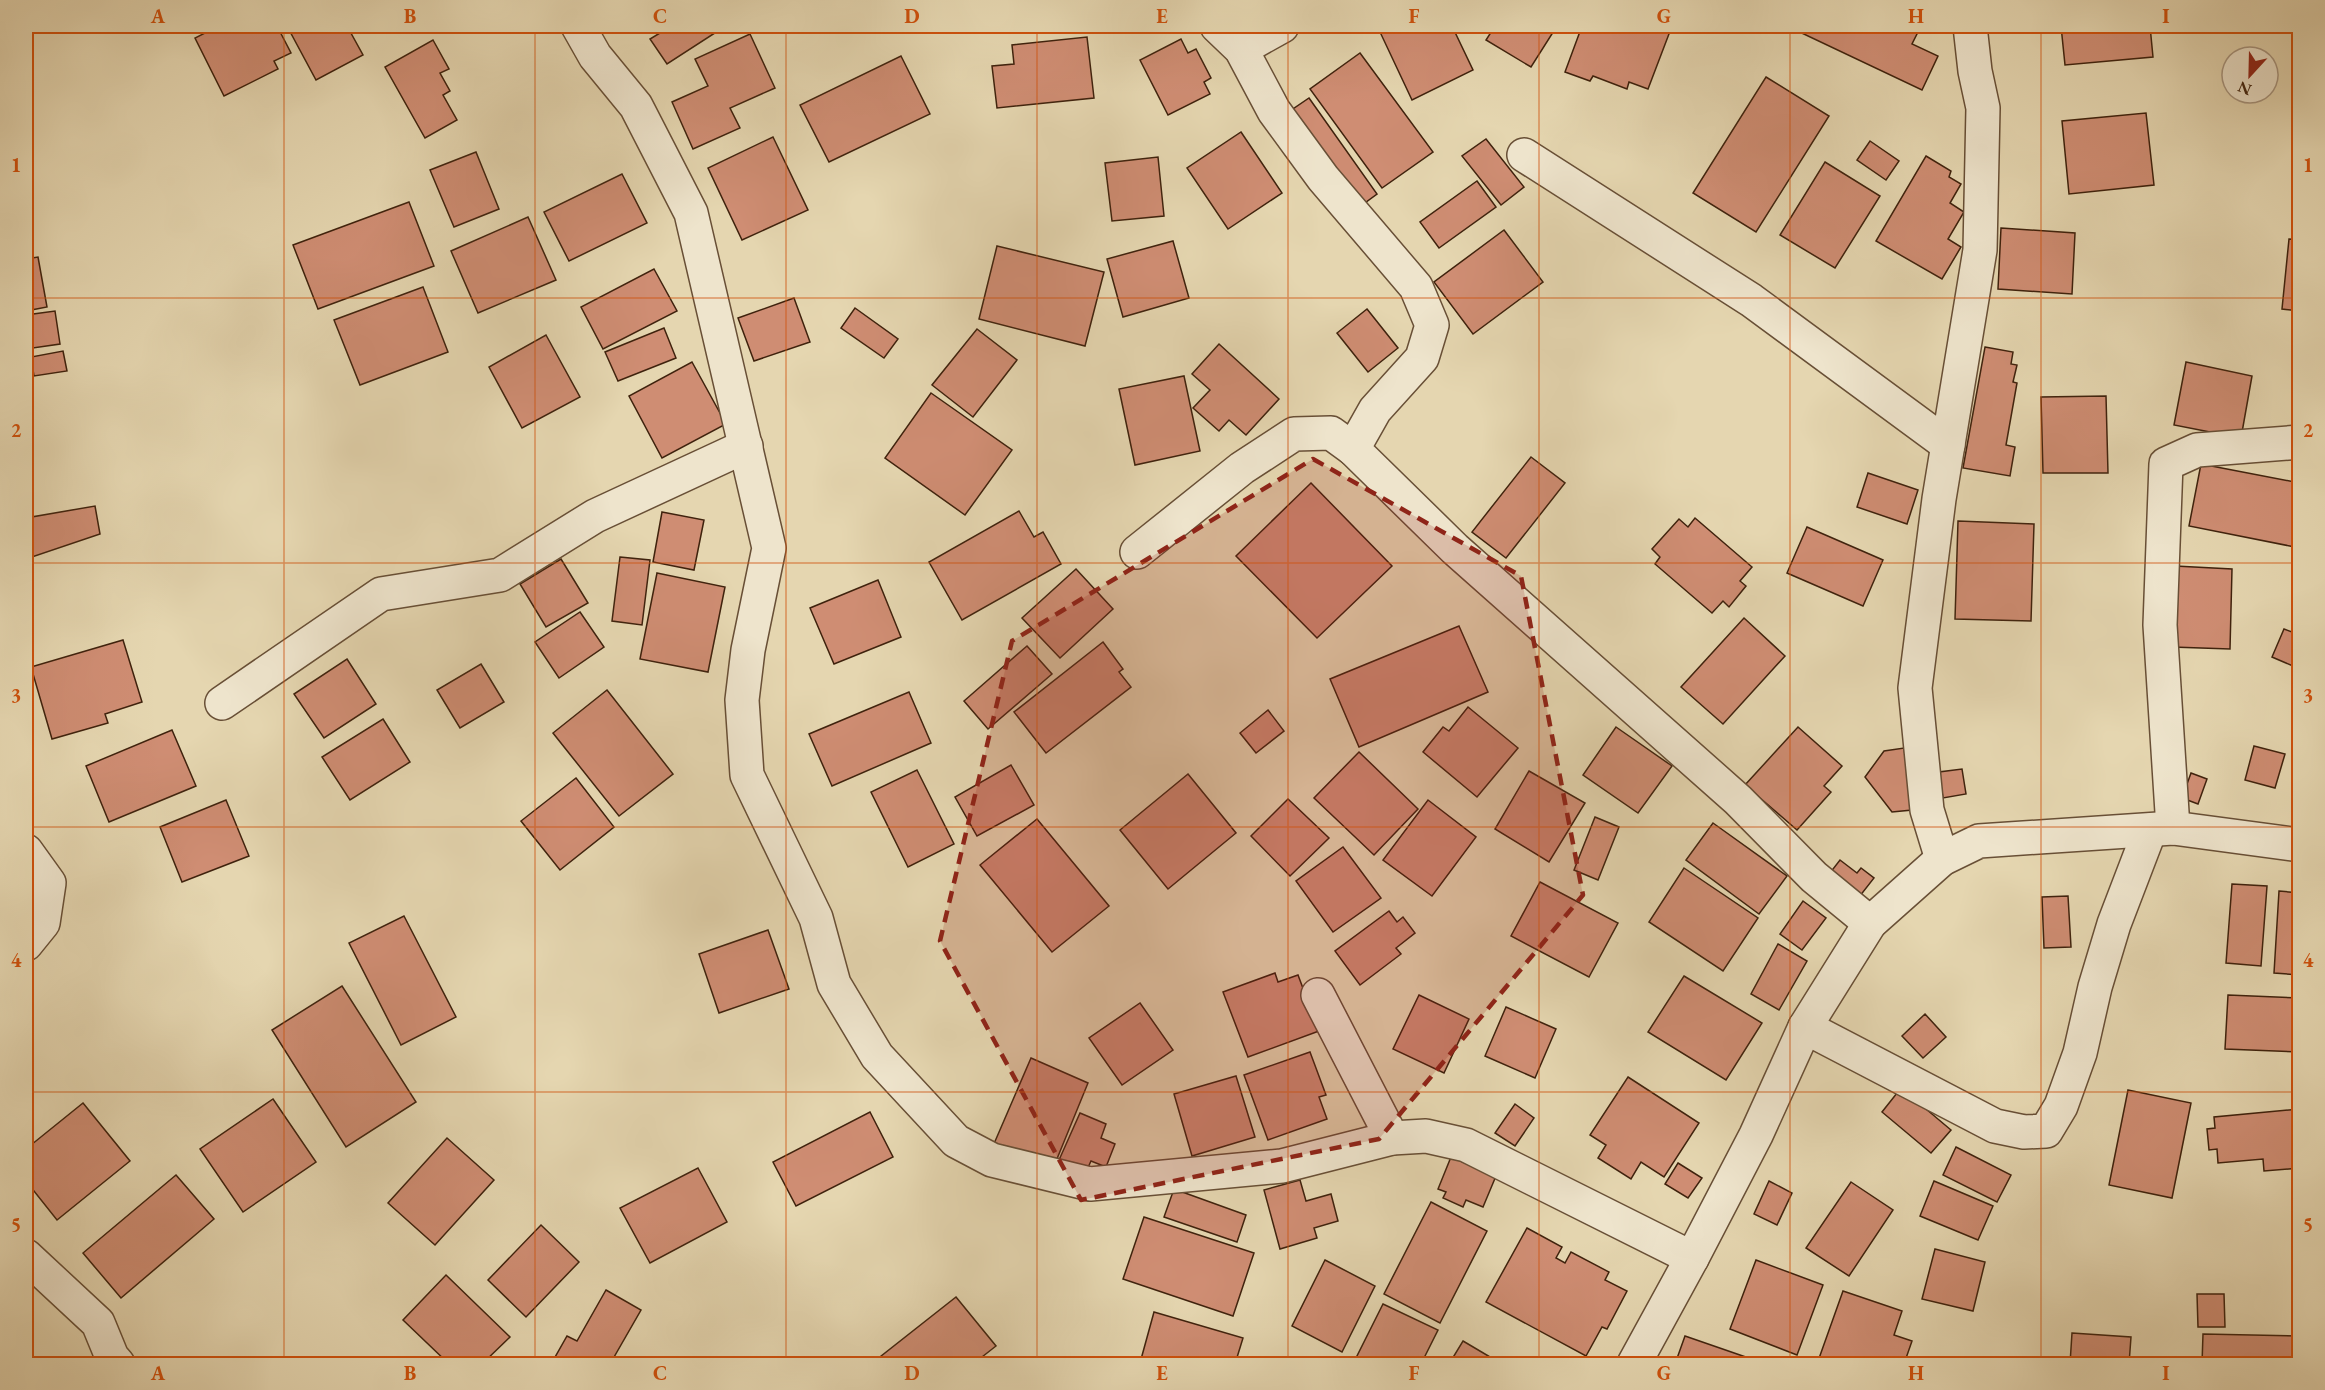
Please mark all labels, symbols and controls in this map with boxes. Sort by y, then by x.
text: A [150,3,166,29]
text: B [404,3,416,29]
text: C [653,3,667,29]
text: D [904,3,920,29]
text: E [1156,3,1168,29]
text: F [1409,3,1420,29]
text: G [1657,3,1671,29]
text: H [1908,3,1924,29]
text: I [2162,3,2170,29]
north arrow [2220,45,2280,105]
text: N [2235,76,2255,101]
text: 1 [11,152,21,178]
text: 1 [2303,152,2313,178]
text: 2 [11,417,22,443]
text: 2 [2303,417,2314,443]
text: 3 [11,682,21,708]
text: 3 [2303,682,2313,708]
text: 4 [11,947,22,973]
text: 4 [2303,947,2314,973]
text: 5 [11,1211,21,1237]
text: 5 [2303,1211,2313,1237]
text: A [150,1360,166,1386]
text: B [404,1360,416,1386]
text: C [653,1360,667,1386]
text: D [904,1360,920,1386]
text: E [1156,1360,1168,1386]
text: F [1409,1360,1420,1386]
text: G [1657,1360,1671,1386]
text: H [1908,1360,1924,1386]
text: I [2162,1360,2170,1386]

